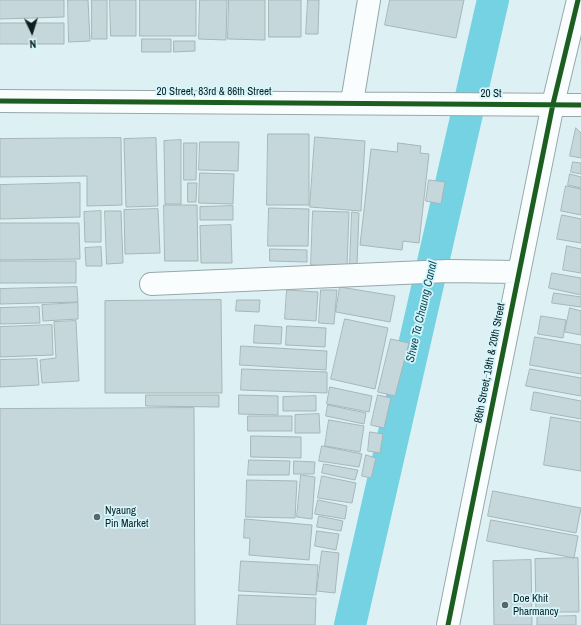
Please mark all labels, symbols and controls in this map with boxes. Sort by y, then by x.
north arrow [12,12,52,52]
text: N [29,37,37,51]
street label: 20 Street, 83rd & 86th Street [157,85,271,99]
street label: 20 St [480,87,502,101]
water label: Shwe Ta Chaung Canal [403,260,441,364]
street label: 86th Street, 19th & 20th Street [472,302,508,424]
place label: Nyaung Pin Market [105,504,149,530]
marker: Nyaung Pin Market [92,512,102,522]
place label: Doe Khit Pharmancy [513,592,559,618]
marker: Doe Khit Pharmancy [500,600,510,610]

